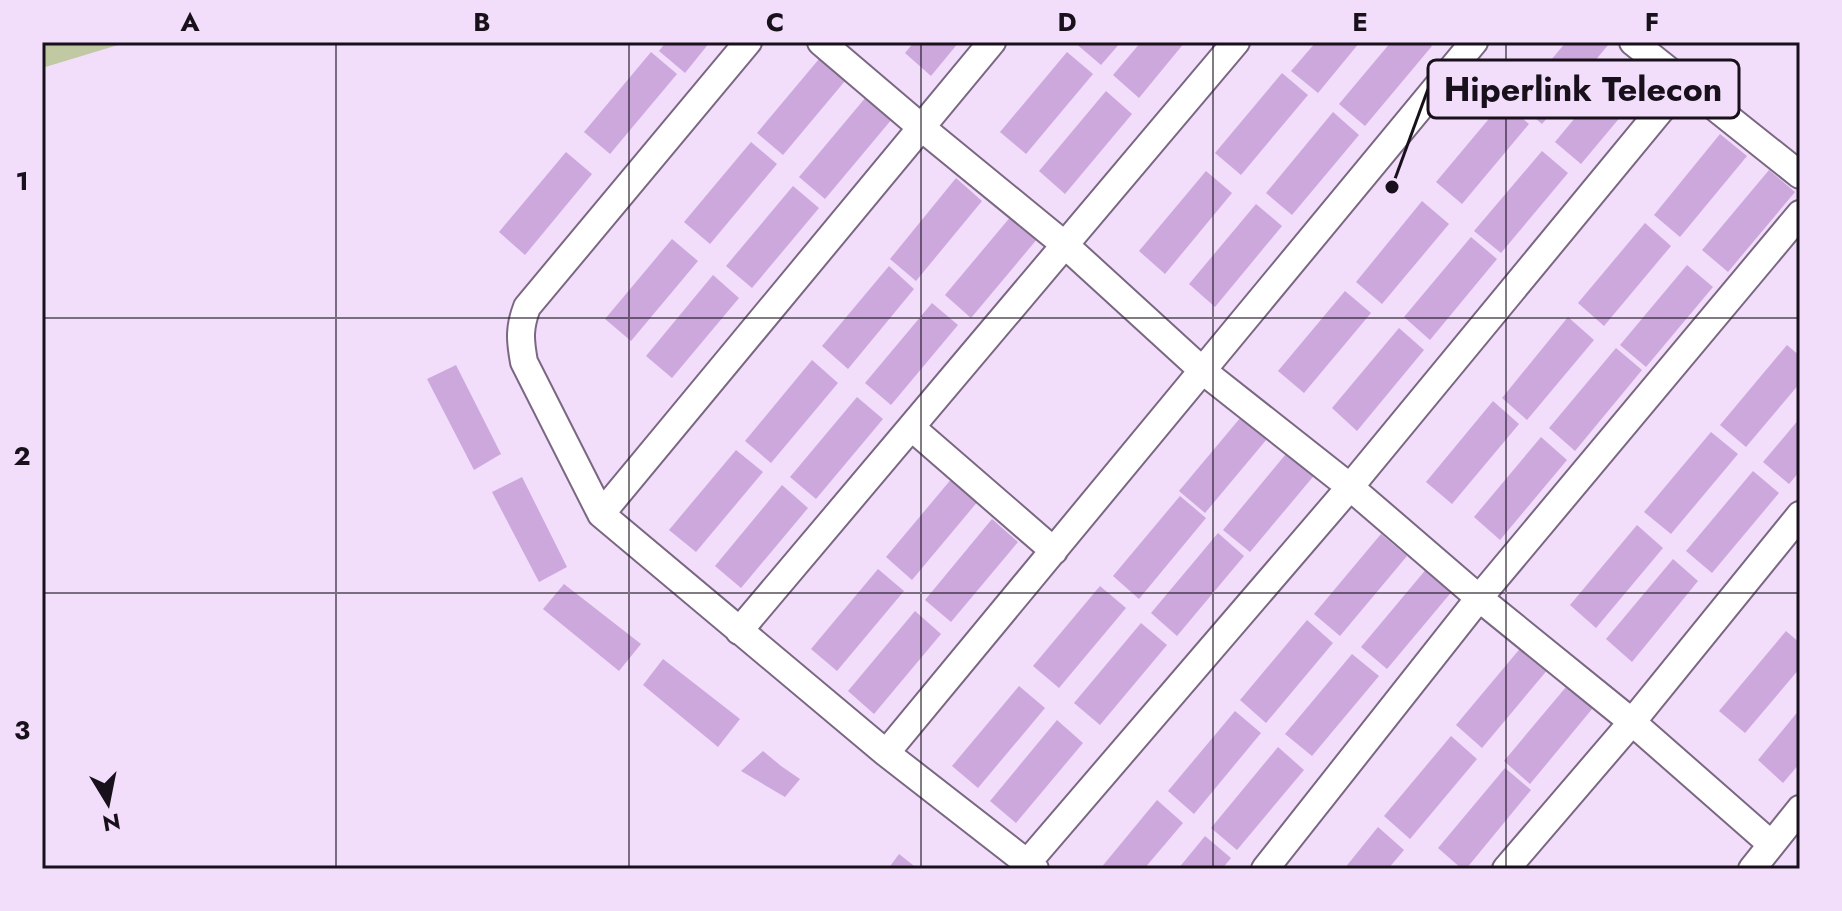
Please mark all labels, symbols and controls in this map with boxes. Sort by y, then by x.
text: A [179,3,200,41]
text: B [473,3,491,41]
text: C [766,3,784,41]
text: D [1057,3,1077,41]
text: E [1352,3,1368,41]
text: F [1645,3,1659,41]
callout: Hiperlink Telecon [1428,60,1739,118]
text: Hiperlink Telecon [1444,65,1722,114]
text: 1 [15,162,29,200]
text: 2 [13,437,31,475]
text: 3 [14,711,30,749]
north arrow [68,763,148,843]
text: N [100,805,123,840]

